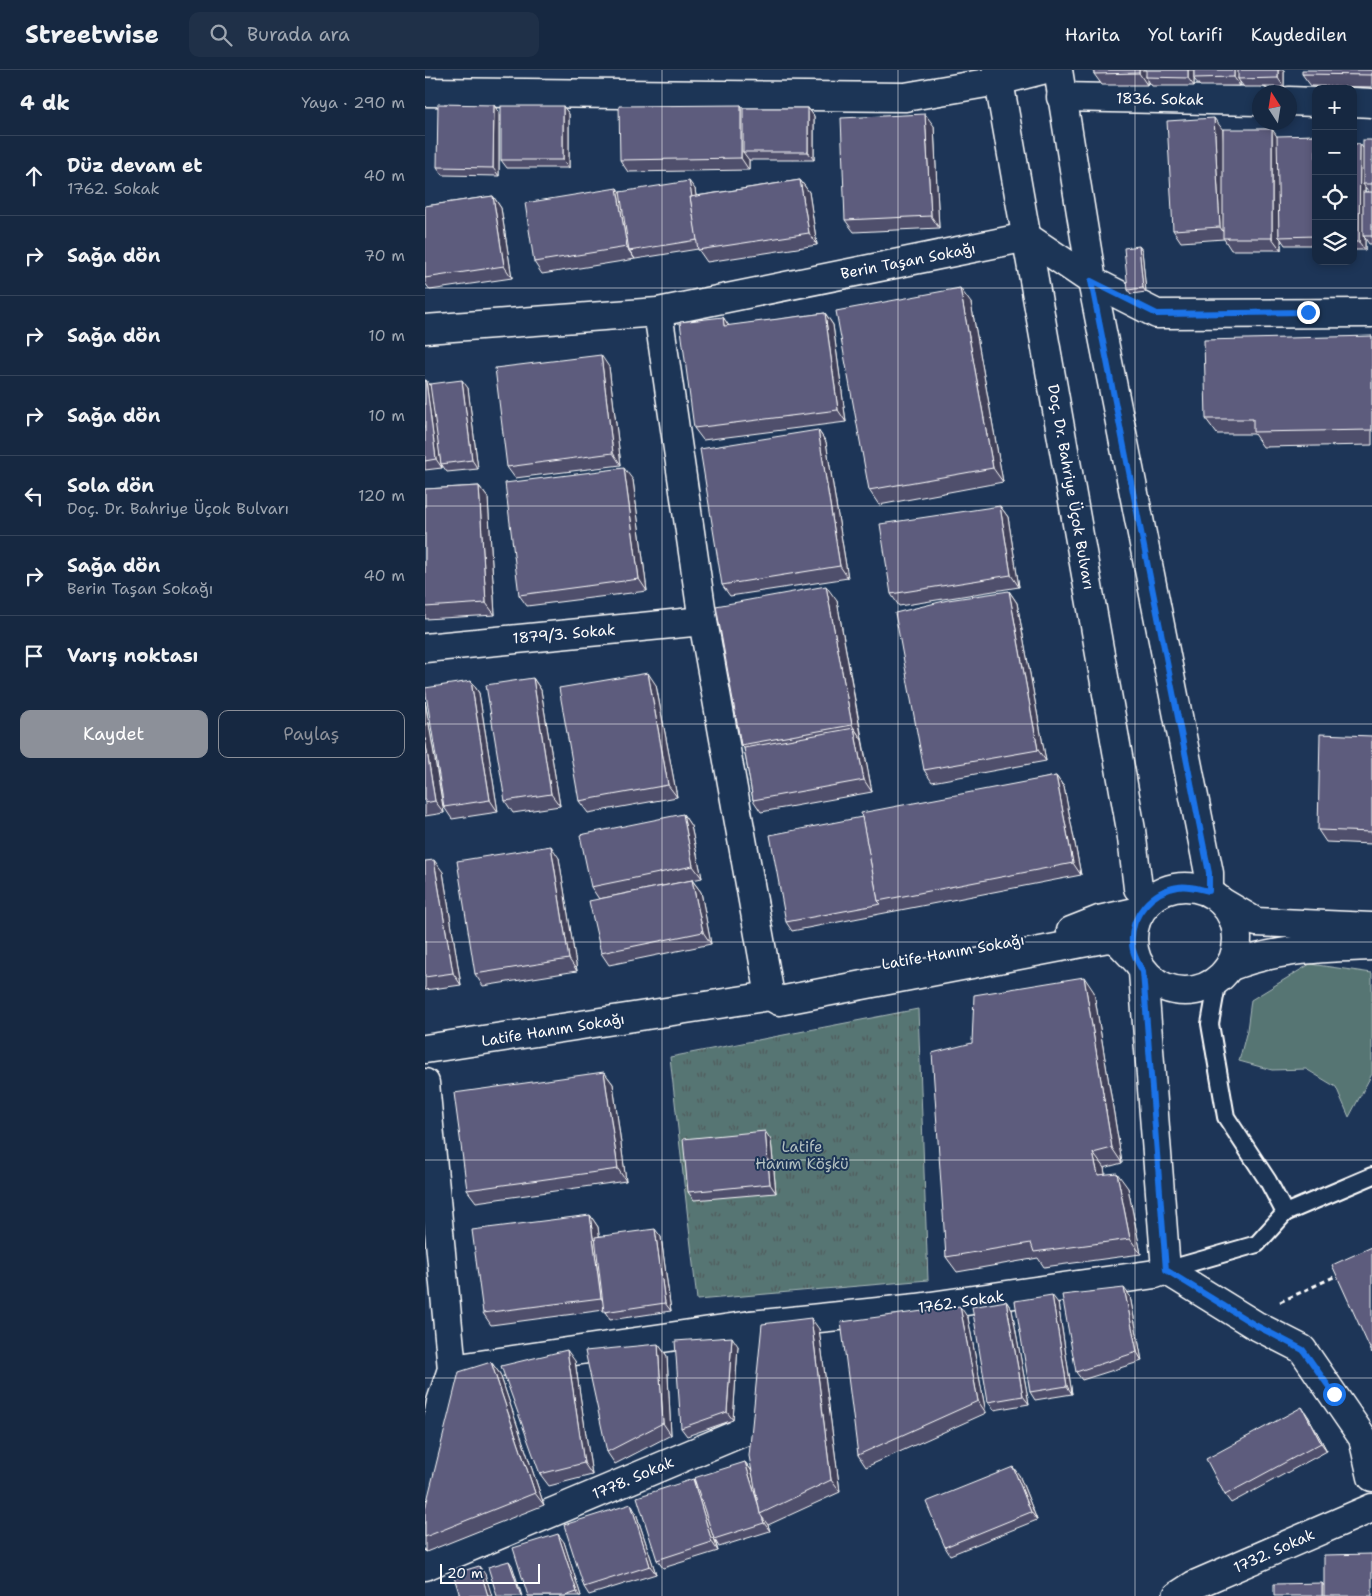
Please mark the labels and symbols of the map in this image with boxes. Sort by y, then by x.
north arrow [1252,85,1297,130]
street label: 1836. Sokak [1116,88,1204,110]
street label: Berin Taşan Sokağı [839,238,977,284]
route end [1297,301,1320,324]
street label: Doç. Dr. Bahriye Üçok Bulvarı [1043,383,1099,591]
street label: 1879/3. Sokak [512,620,616,648]
street label: Latife Hanım Sokağı [880,930,1026,974]
street label: Latife Hanım Sokağı [480,1009,626,1051]
park label: Latife Hanım Köşkü [755,1137,849,1174]
street label: 1762. Sokak [917,1286,1005,1318]
route start [1323,1383,1346,1406]
street label: 1778. Sokak [589,1452,677,1504]
street label: 1732. Sokak [1230,1524,1318,1578]
scale bar [440,1561,540,1584]

